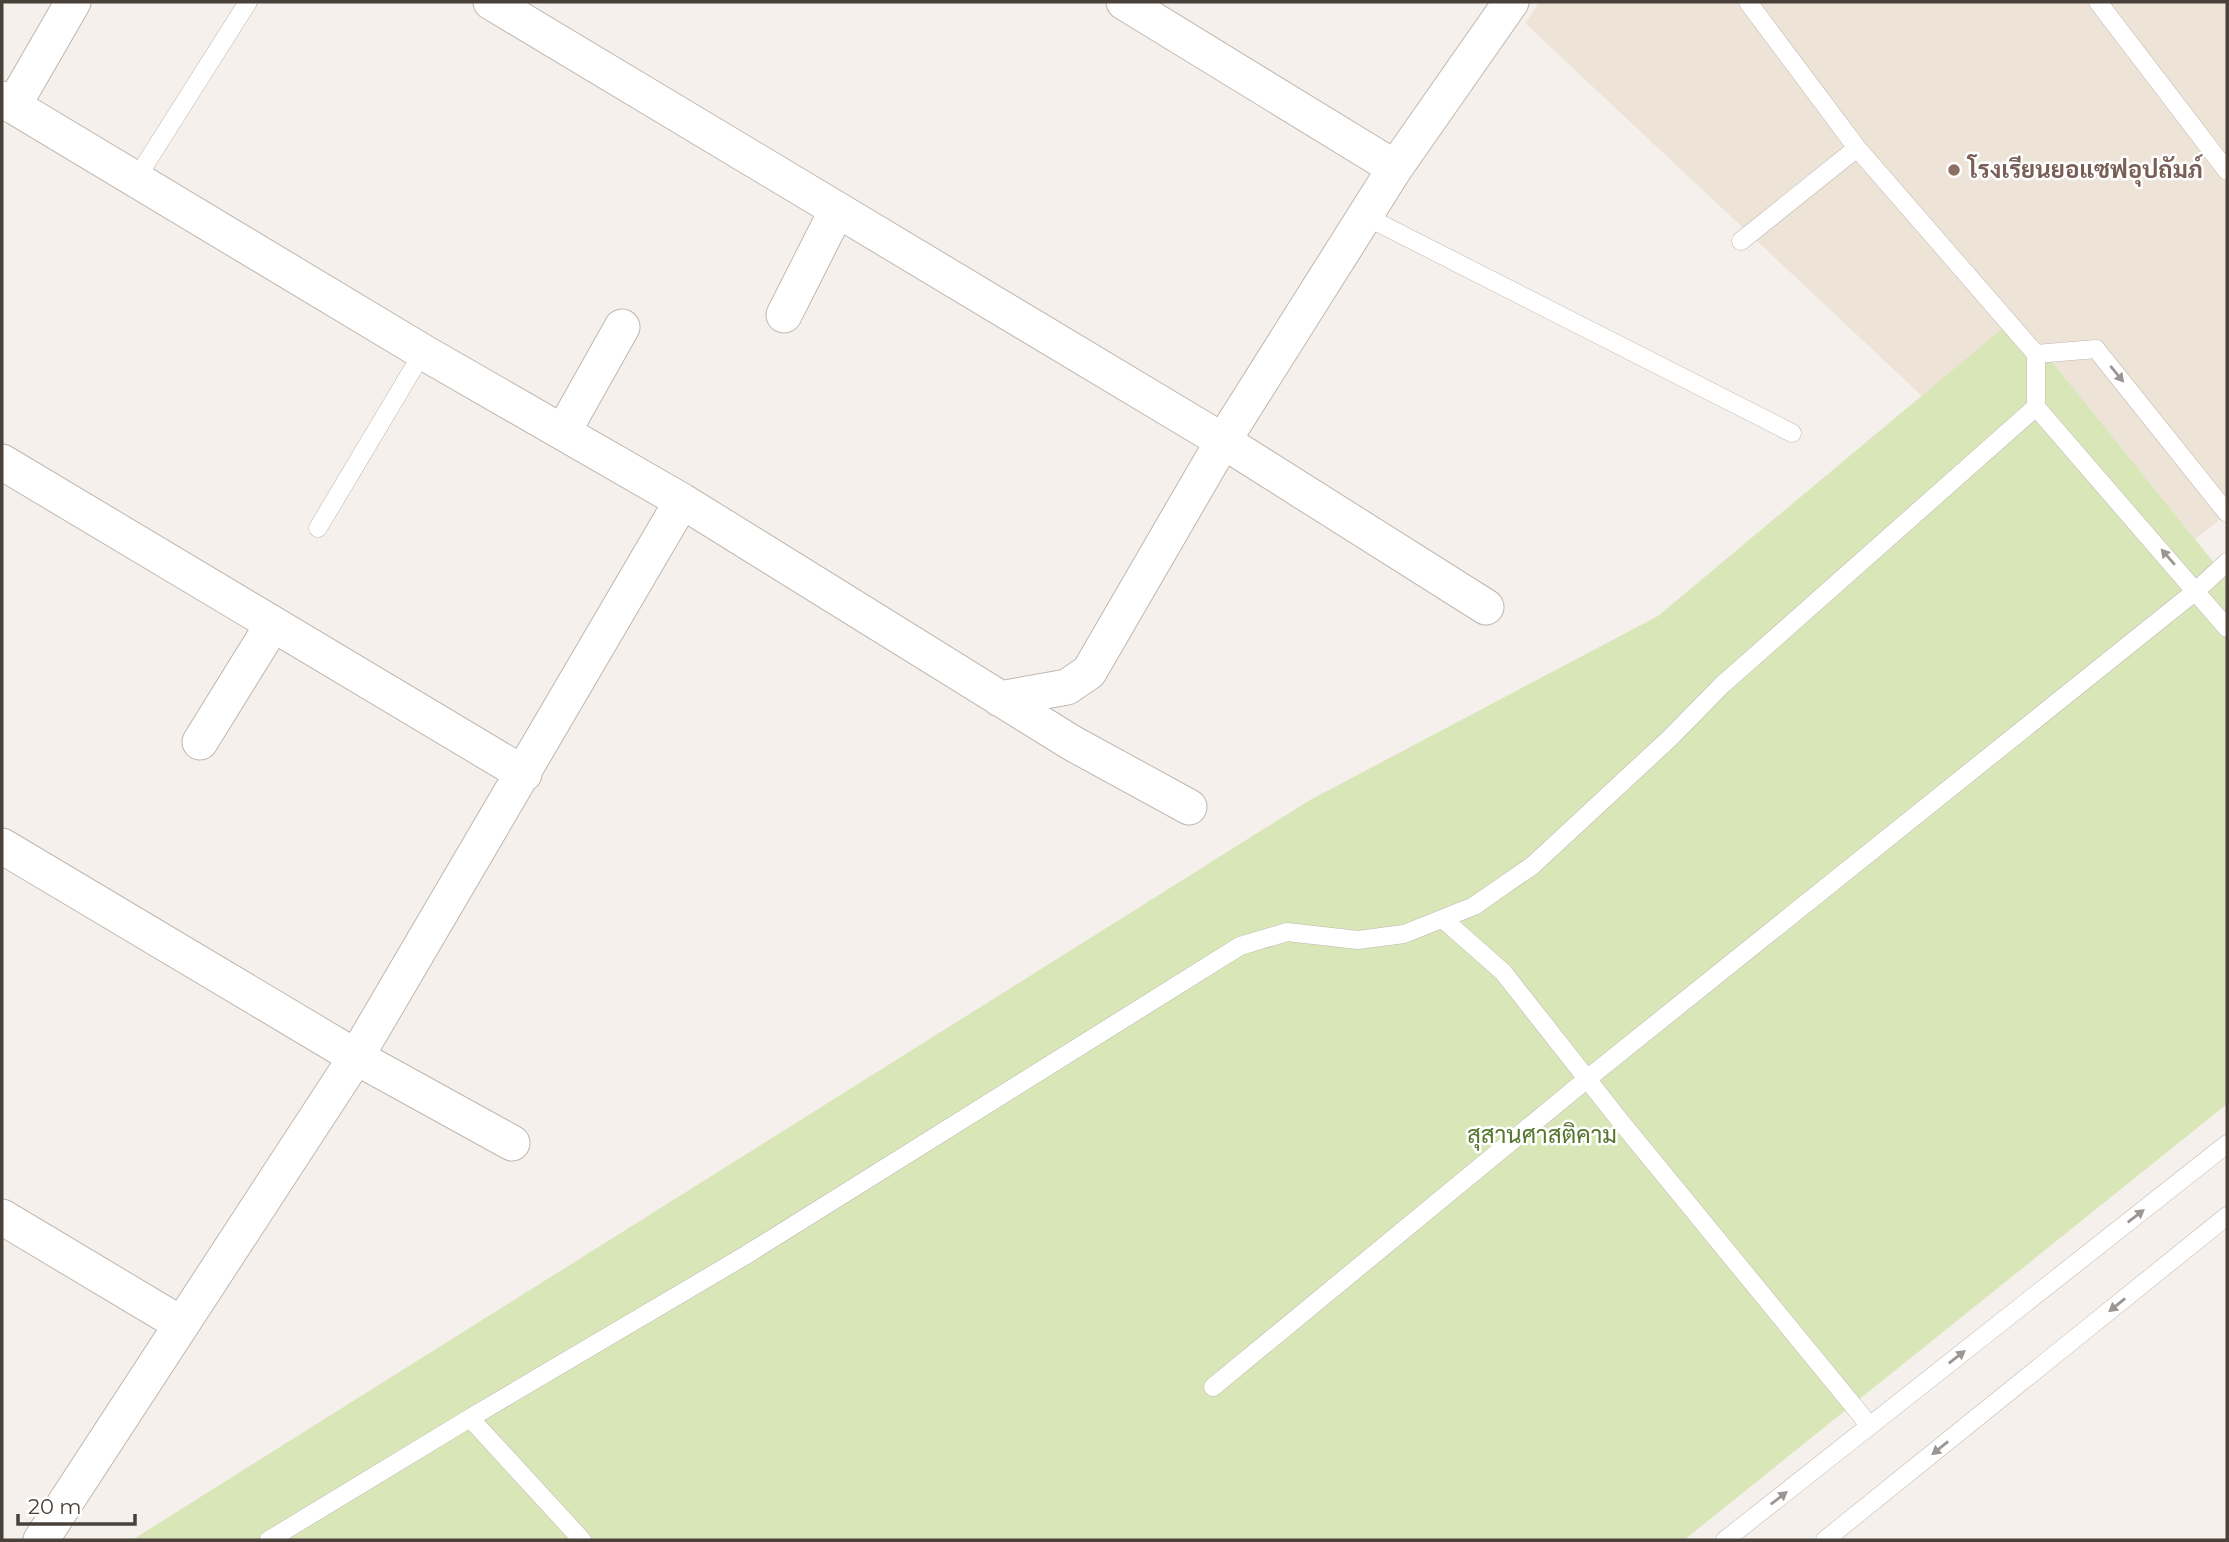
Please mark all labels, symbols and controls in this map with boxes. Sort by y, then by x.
place label: โรงเรียนยอแซฟอุปถัมภ์ [1966,154,2204,187]
marker: โรงเรียนยอแซฟอุปถัมภ์ [1946,162,1962,178]
one-way arrow [2109,365,2124,383]
one-way arrow [2160,548,2176,566]
park label: สุสานศาสติคาม [1467,1120,1617,1151]
one-way arrow [2127,1209,2144,1224]
one-way arrow [2108,1298,2126,1313]
one-way arrow [1949,1350,1966,1365]
one-way arrow [1931,1440,1948,1455]
scale bar [18,1482,135,1526]
one-way arrow [1770,1491,1787,1506]
text: 20 m [28,1494,82,1519]

